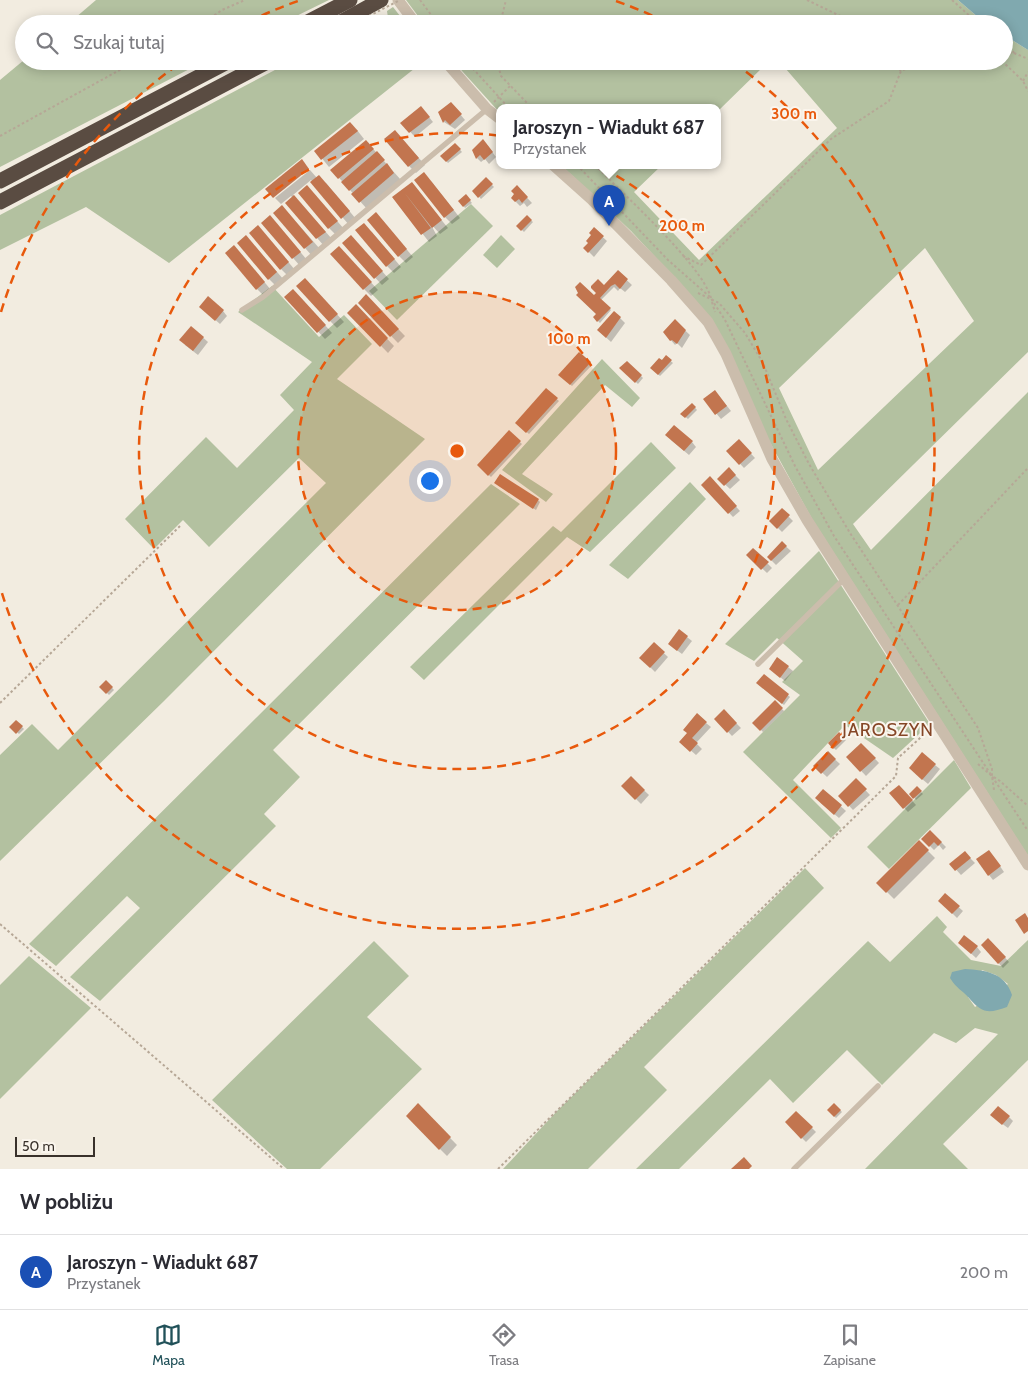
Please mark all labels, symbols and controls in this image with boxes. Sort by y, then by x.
search box [15,15,1013,70]
icon: search [33,29,61,57]
text: Szukaj tutaj [73,31,165,54]
popup [496,104,721,169]
text: 300 m [771,105,817,123]
text: Jaroszyn - Wiadukt 687 [513,116,704,139]
text: Przystanek [513,139,587,158]
pin: A [593,185,625,226]
text: 200 m [659,217,705,235]
text: 100 m [547,330,591,348]
centre of rings [448,442,466,460]
your location [417,468,443,494]
district label: JAROSZYN [841,719,934,741]
scale bar [15,1134,95,1157]
text: 50 m [22,1137,55,1155]
text: W pobliżu [20,1189,113,1214]
text: Jaroszyn - Wiadukt 687 [67,1251,258,1274]
text: A [31,1263,41,1282]
text: 200 m [960,1263,1008,1282]
text: Przystanek [67,1274,141,1293]
tab: Mapa [152,1321,185,1369]
tab: Trasa [489,1321,519,1369]
tab: Zapisane [823,1321,876,1369]

